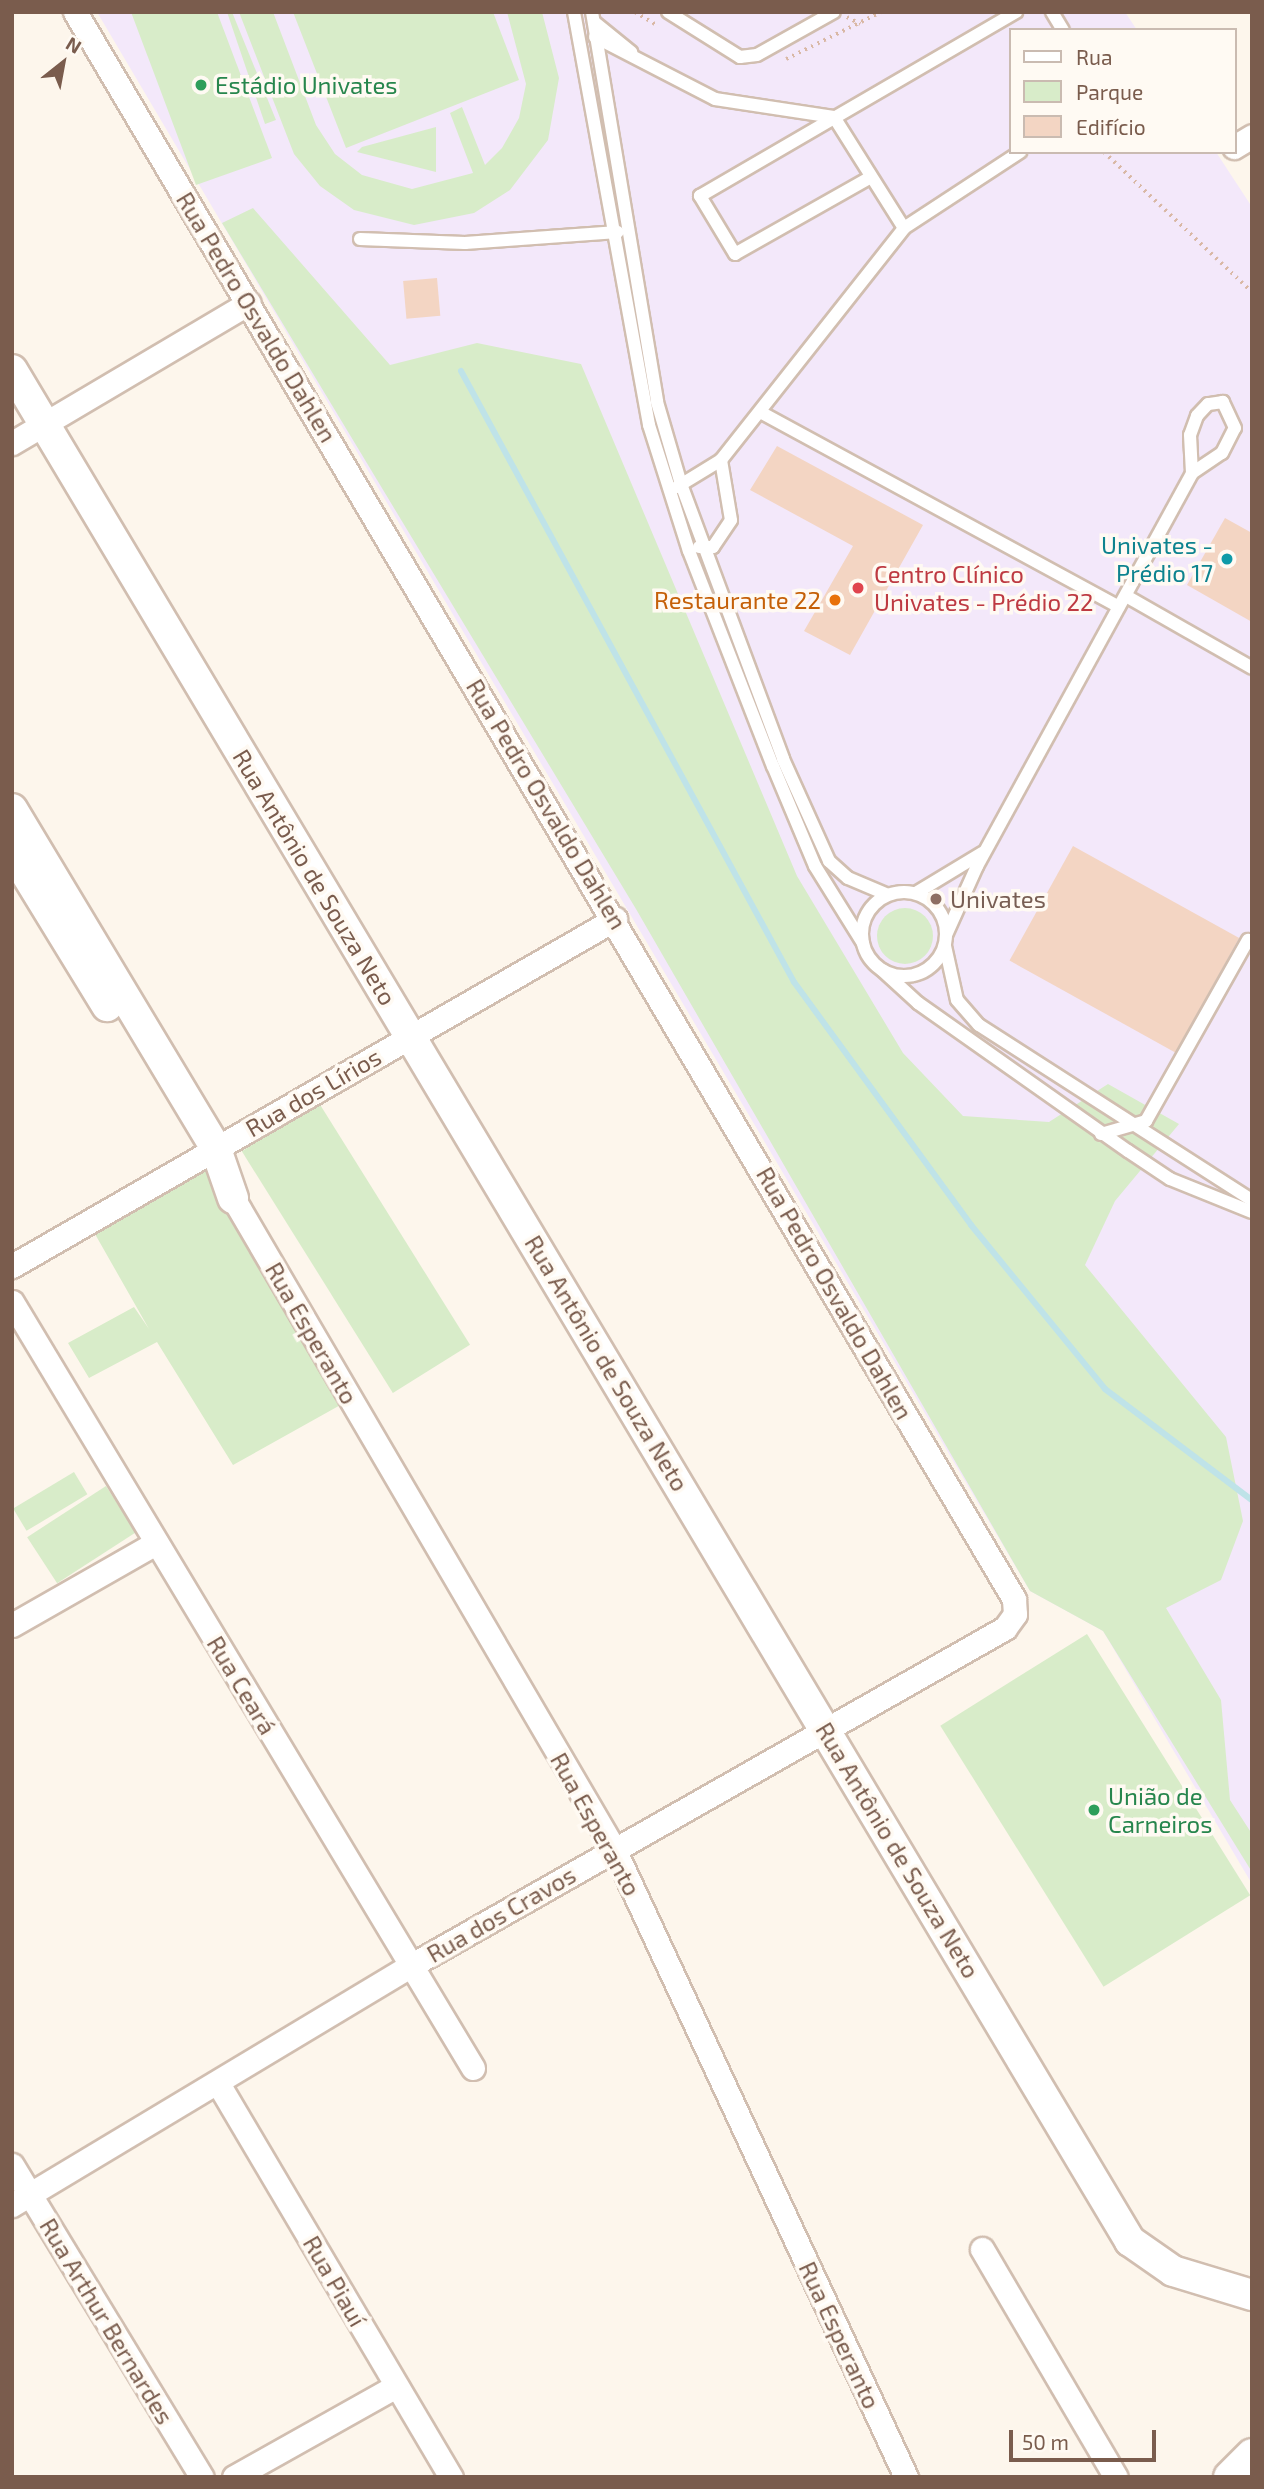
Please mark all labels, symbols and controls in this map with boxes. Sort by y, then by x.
north arrow [28,28,98,98]
legend [1009,28,1236,154]
text: N [62,31,86,58]
text: Rua [1076,44,1112,69]
place label: Estádio Univates [215,71,398,99]
marker: Estádio Univates [193,77,209,93]
text: Parque [1076,79,1143,104]
text: Edifício [1076,114,1146,139]
street label: Rua Pedro Osvaldo Dahlen [171,187,343,447]
place label: Univates - Prédio 17 [1101,531,1213,587]
marker: Univates - Prédio 17 [1219,551,1235,567]
place label: Centro Clínico Univates - Prédio 22 [874,560,1093,616]
marker: Centro Clínico Univates - Prédio 22 [848,578,868,598]
place label: Restaurante 22 [654,586,821,614]
marker: Restaurante 22 [827,592,843,608]
street label: Rua Pedro Osvaldo Dahlen [461,674,633,934]
street label: Rua Antônio de Souza Neto [227,744,403,1010]
place label: Univates [950,885,1046,913]
marker: Univates [928,891,944,907]
street label: Rua dos Lírios [240,1042,386,1142]
street label: Rua Pedro Osvaldo Dahlen [751,1162,919,1424]
street label: Rua Antônio de Souza Neto [519,1230,695,1496]
street label: Rua Esperanto [260,1257,364,1409]
street label: Rua Ceará [201,1631,283,1739]
street label: Rua Antônio de Souza Neto [810,1717,986,1983]
street label: Rua Esperanto [545,1747,647,1901]
place label: União de Carneiros [1108,1782,1212,1838]
marker: União de Carneiros [1086,1802,1102,1818]
street label: Rua dos Cravos [422,1860,580,1968]
street label: Rua Arthur Bernardes [34,2212,180,2430]
street label: Rua Piauí [298,2231,372,2331]
street label: Rua Esperanto [793,2257,887,2413]
scale bar [1012,2416,1159,2460]
text: 50 m [1022,2429,1069,2454]

